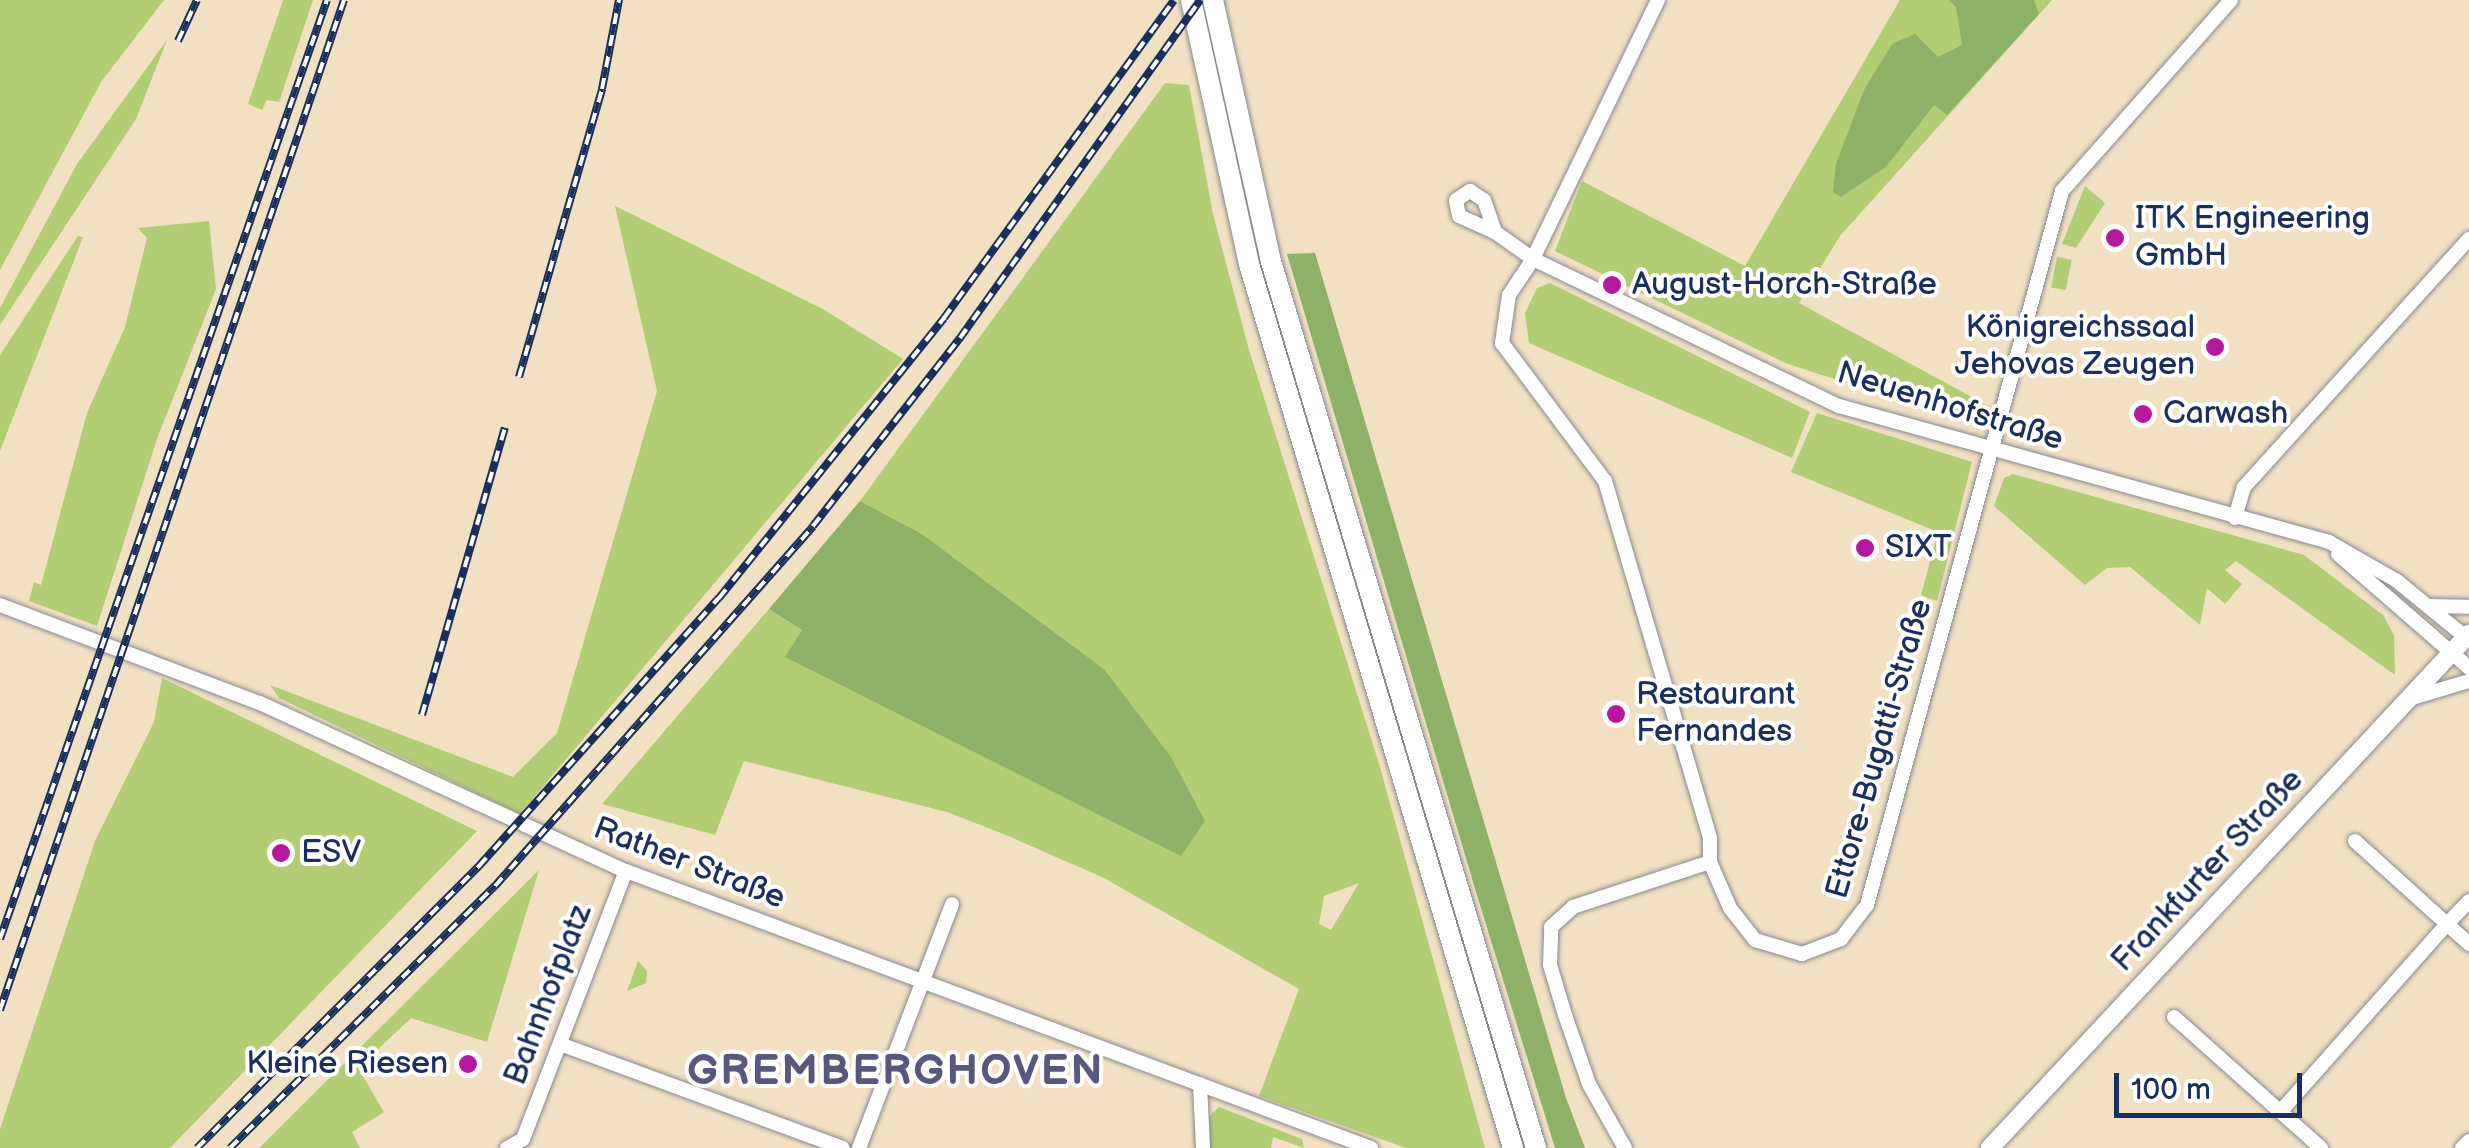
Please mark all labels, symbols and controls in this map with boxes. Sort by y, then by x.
place label: ITK Engineering GmbH [2135,201,2370,276]
marker: ITK Engineering GmbH [2104,227,2126,249]
place label: August-Horch-Straße [1632,266,1937,304]
marker: August-Horch-Straße [1601,274,1623,296]
place label: Königreichssaal Jehovas Zeugen [1955,310,2195,385]
marker: Königreichssaal Jehovas Zeugen [2204,336,2226,358]
street label: Neuenhofstraße [1832,354,2068,460]
place label: Carwash [2163,395,2288,433]
marker: Carwash [2132,403,2154,425]
place label: SIXT [1885,529,1952,567]
marker: SIXT [1854,537,1876,559]
street label: Ettore-Bugatti-Straße [1819,595,1941,903]
place label: Restaurant Fernandes [1636,677,1795,752]
marker: Restaurant Fernandes [1605,703,1627,725]
street label: Frankfurter Straße [2104,761,2312,981]
street label: Rather Straße [588,810,790,918]
place label: ESV [301,834,361,872]
marker: ESV [270,842,292,864]
street label: Bahnhofplatz [497,899,601,1091]
place label: Kleine Riesen [246,1045,448,1083]
district label: GREMBERGHOVEN [687,1047,1105,1097]
marker: Kleine Riesen [457,1053,479,1075]
scale bar [2119,1053,2306,1115]
text: 100 m [2131,1072,2211,1108]

